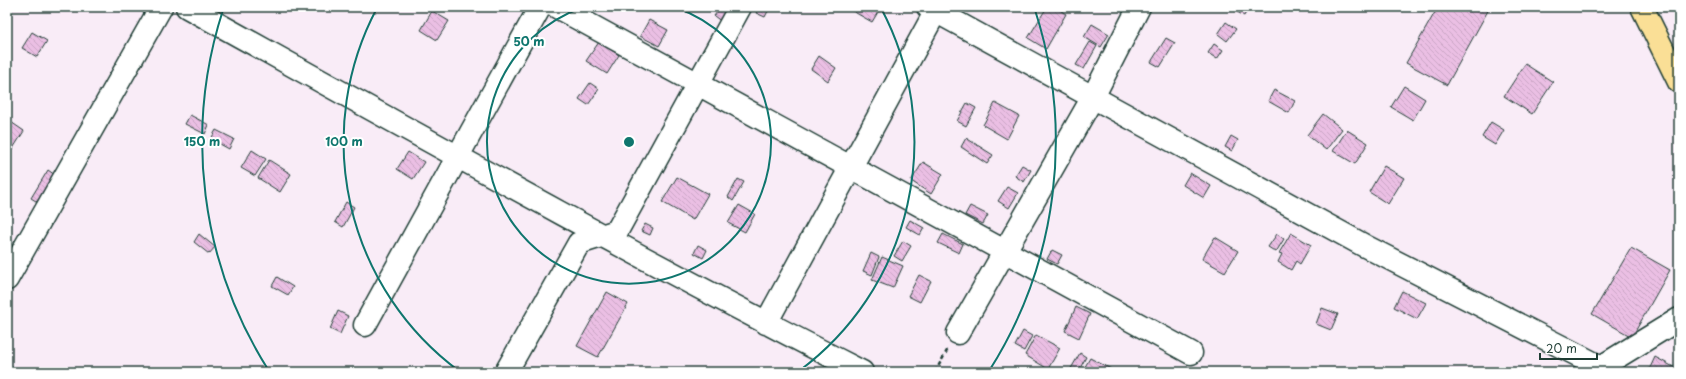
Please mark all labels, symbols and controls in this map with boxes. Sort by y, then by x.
text: 50 m [513,32,545,50]
text: 150 m [184,132,220,150]
text: 100 m [325,132,363,150]
centre of rings [622,135,636,149]
scale bar [1540,335,1597,361]
text: 20 m [1546,339,1577,357]

